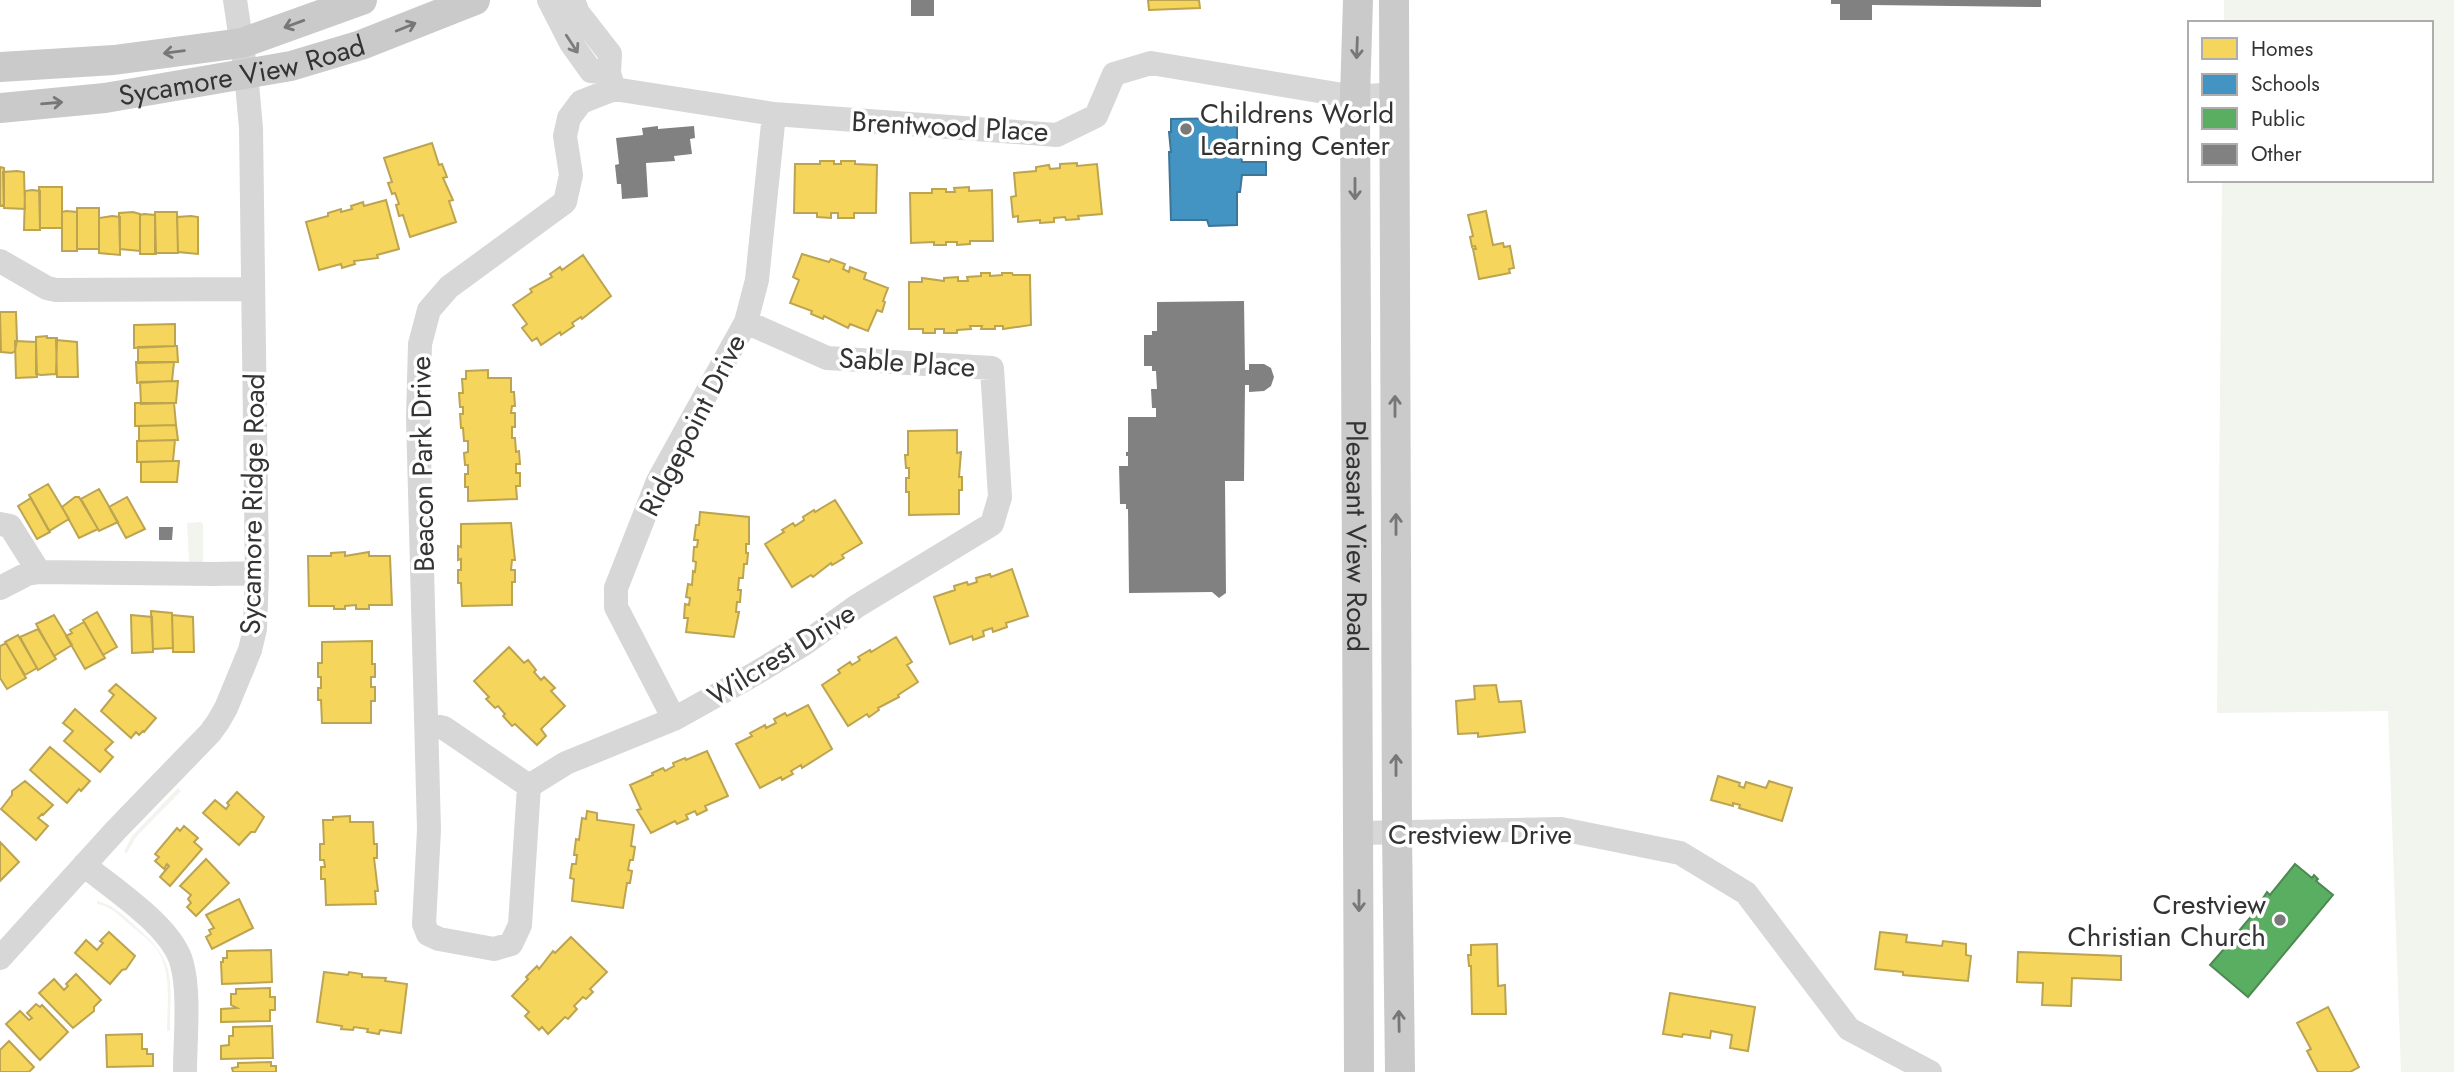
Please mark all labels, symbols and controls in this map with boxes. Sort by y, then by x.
one-way arrow [283,18,305,31]
one-way arrow [394,20,416,33]
legend [2188,21,2433,182]
street label: Sycamore View Road [115,25,370,116]
one-way arrow [565,34,579,54]
text: Homes [2251,34,2313,64]
one-way arrow [1350,37,1363,60]
one-way arrow [163,45,186,58]
text: Schools [2251,69,2320,99]
place label: Childrens World Learning Center [1200,93,1394,166]
one-way arrow [41,96,63,109]
street label: Brentwood Place [850,101,1050,152]
text: Public [2251,104,2305,134]
marker: Childrens World Learning Center [1178,121,1194,137]
text: Other [2251,139,2302,169]
one-way arrow [1348,178,1362,201]
street label: Ridgepoint Drive [629,327,756,524]
street label: Sable Place [837,337,977,388]
street label: Beacon Park Drive [400,356,445,572]
street label: Sycamore Ridge Road [230,373,275,635]
one-way arrow [1388,394,1402,417]
street label: Pleasant View Road [1335,420,1377,652]
one-way arrow [1389,513,1403,536]
street label: Wilcrest Drive [700,593,863,716]
one-way arrow [1389,754,1403,777]
street label: Crestview Drive [1388,814,1572,855]
place label: Crestview Christian Church [2068,884,2266,957]
one-way arrow [1352,889,1366,912]
marker: Crestview Christian Church [2272,912,2288,928]
one-way arrow [1393,1010,1406,1033]

